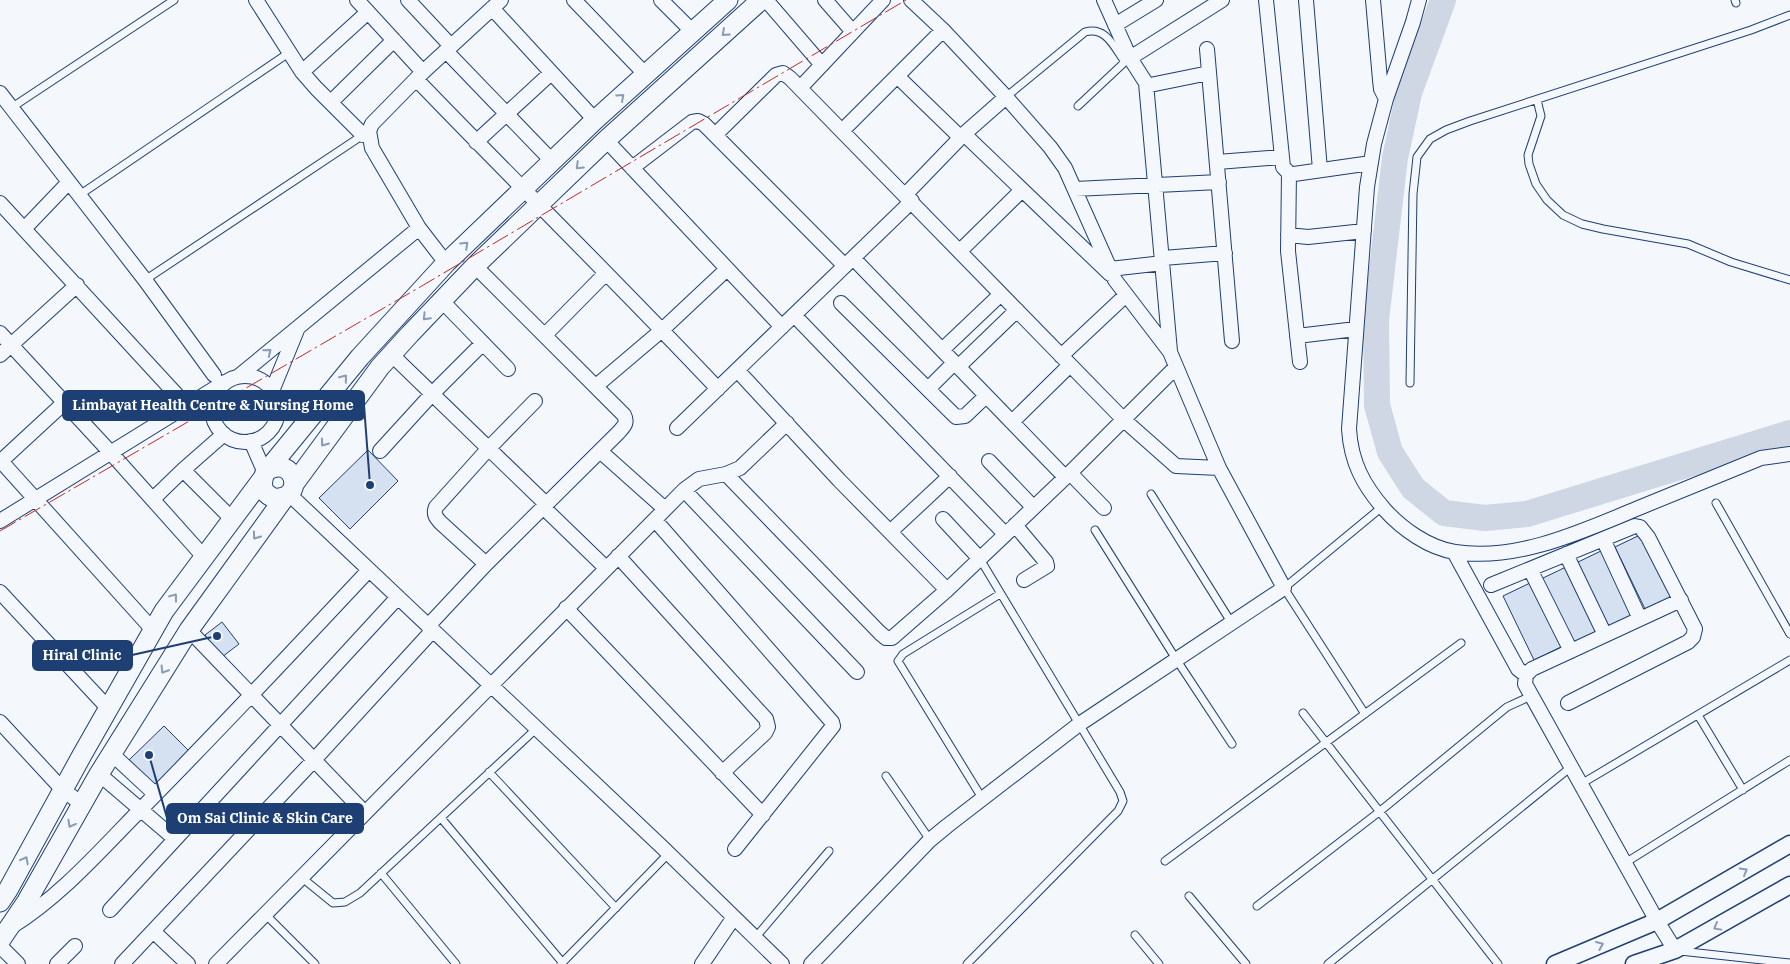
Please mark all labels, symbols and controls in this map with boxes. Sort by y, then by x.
one-way arrow [721,27,730,36]
one-way arrow [615,94,624,103]
one-way arrow [576,160,585,169]
one-way arrow [459,242,468,251]
one-way arrow [423,311,432,320]
one-way arrow [263,348,272,357]
one-way arrow [338,375,346,384]
callout: Limbayat Health Centre & Nursing Home [63,391,364,420]
text: Limbayat Health Centre & Nursing Home [72,396,354,414]
one-way arrow [321,437,330,447]
one-way arrow [253,530,262,540]
one-way arrow [168,593,177,603]
callout: Hiral Clinic [33,641,132,670]
text: Hiral Clinic [43,646,122,664]
one-way arrow [161,664,170,674]
callout: Om Sai Clinic & Skin Care [167,804,363,833]
text: Om Sai Clinic & Skin Care [177,809,353,827]
one-way arrow [67,819,77,828]
one-way arrow [18,856,28,865]
one-way arrow [1738,867,1747,877]
one-way arrow [1714,921,1723,931]
one-way arrow [1595,941,1604,951]

